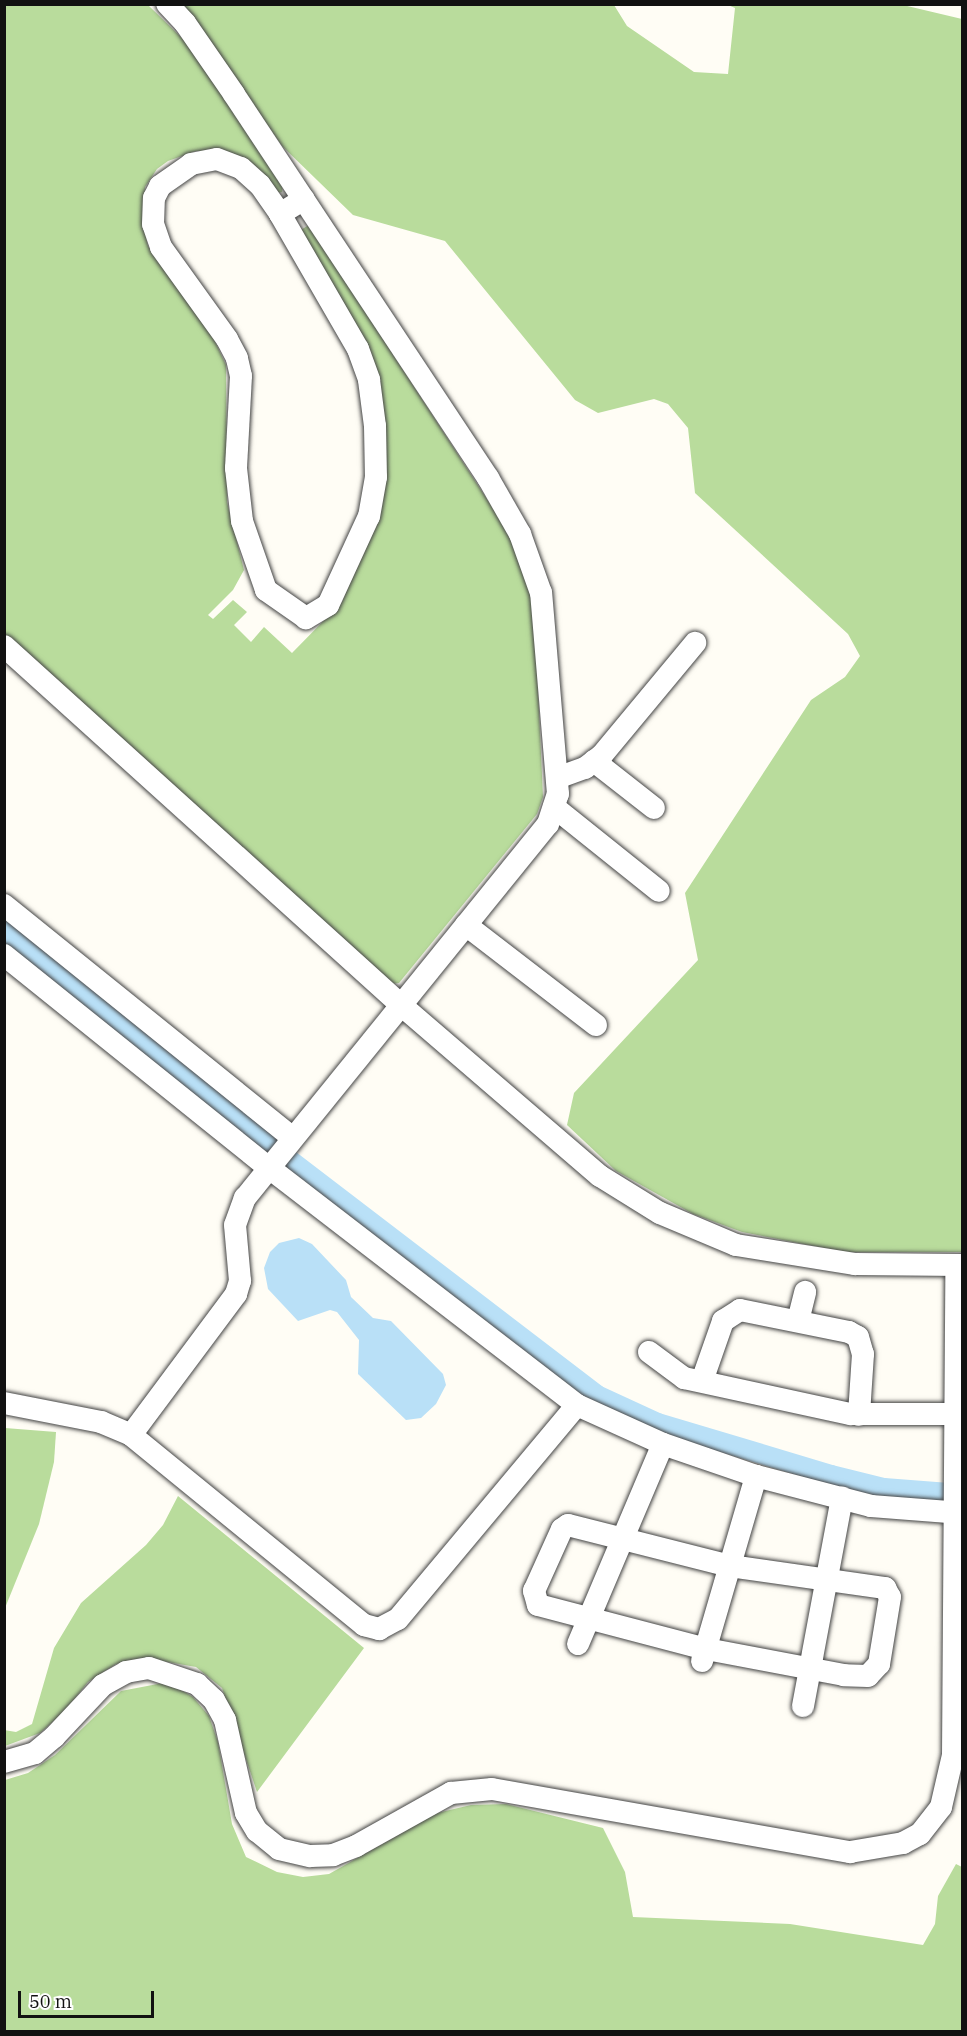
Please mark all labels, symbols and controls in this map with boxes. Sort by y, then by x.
scale bar [21,1979,158,2017]
text: 50 m [29,1990,72,2013]

